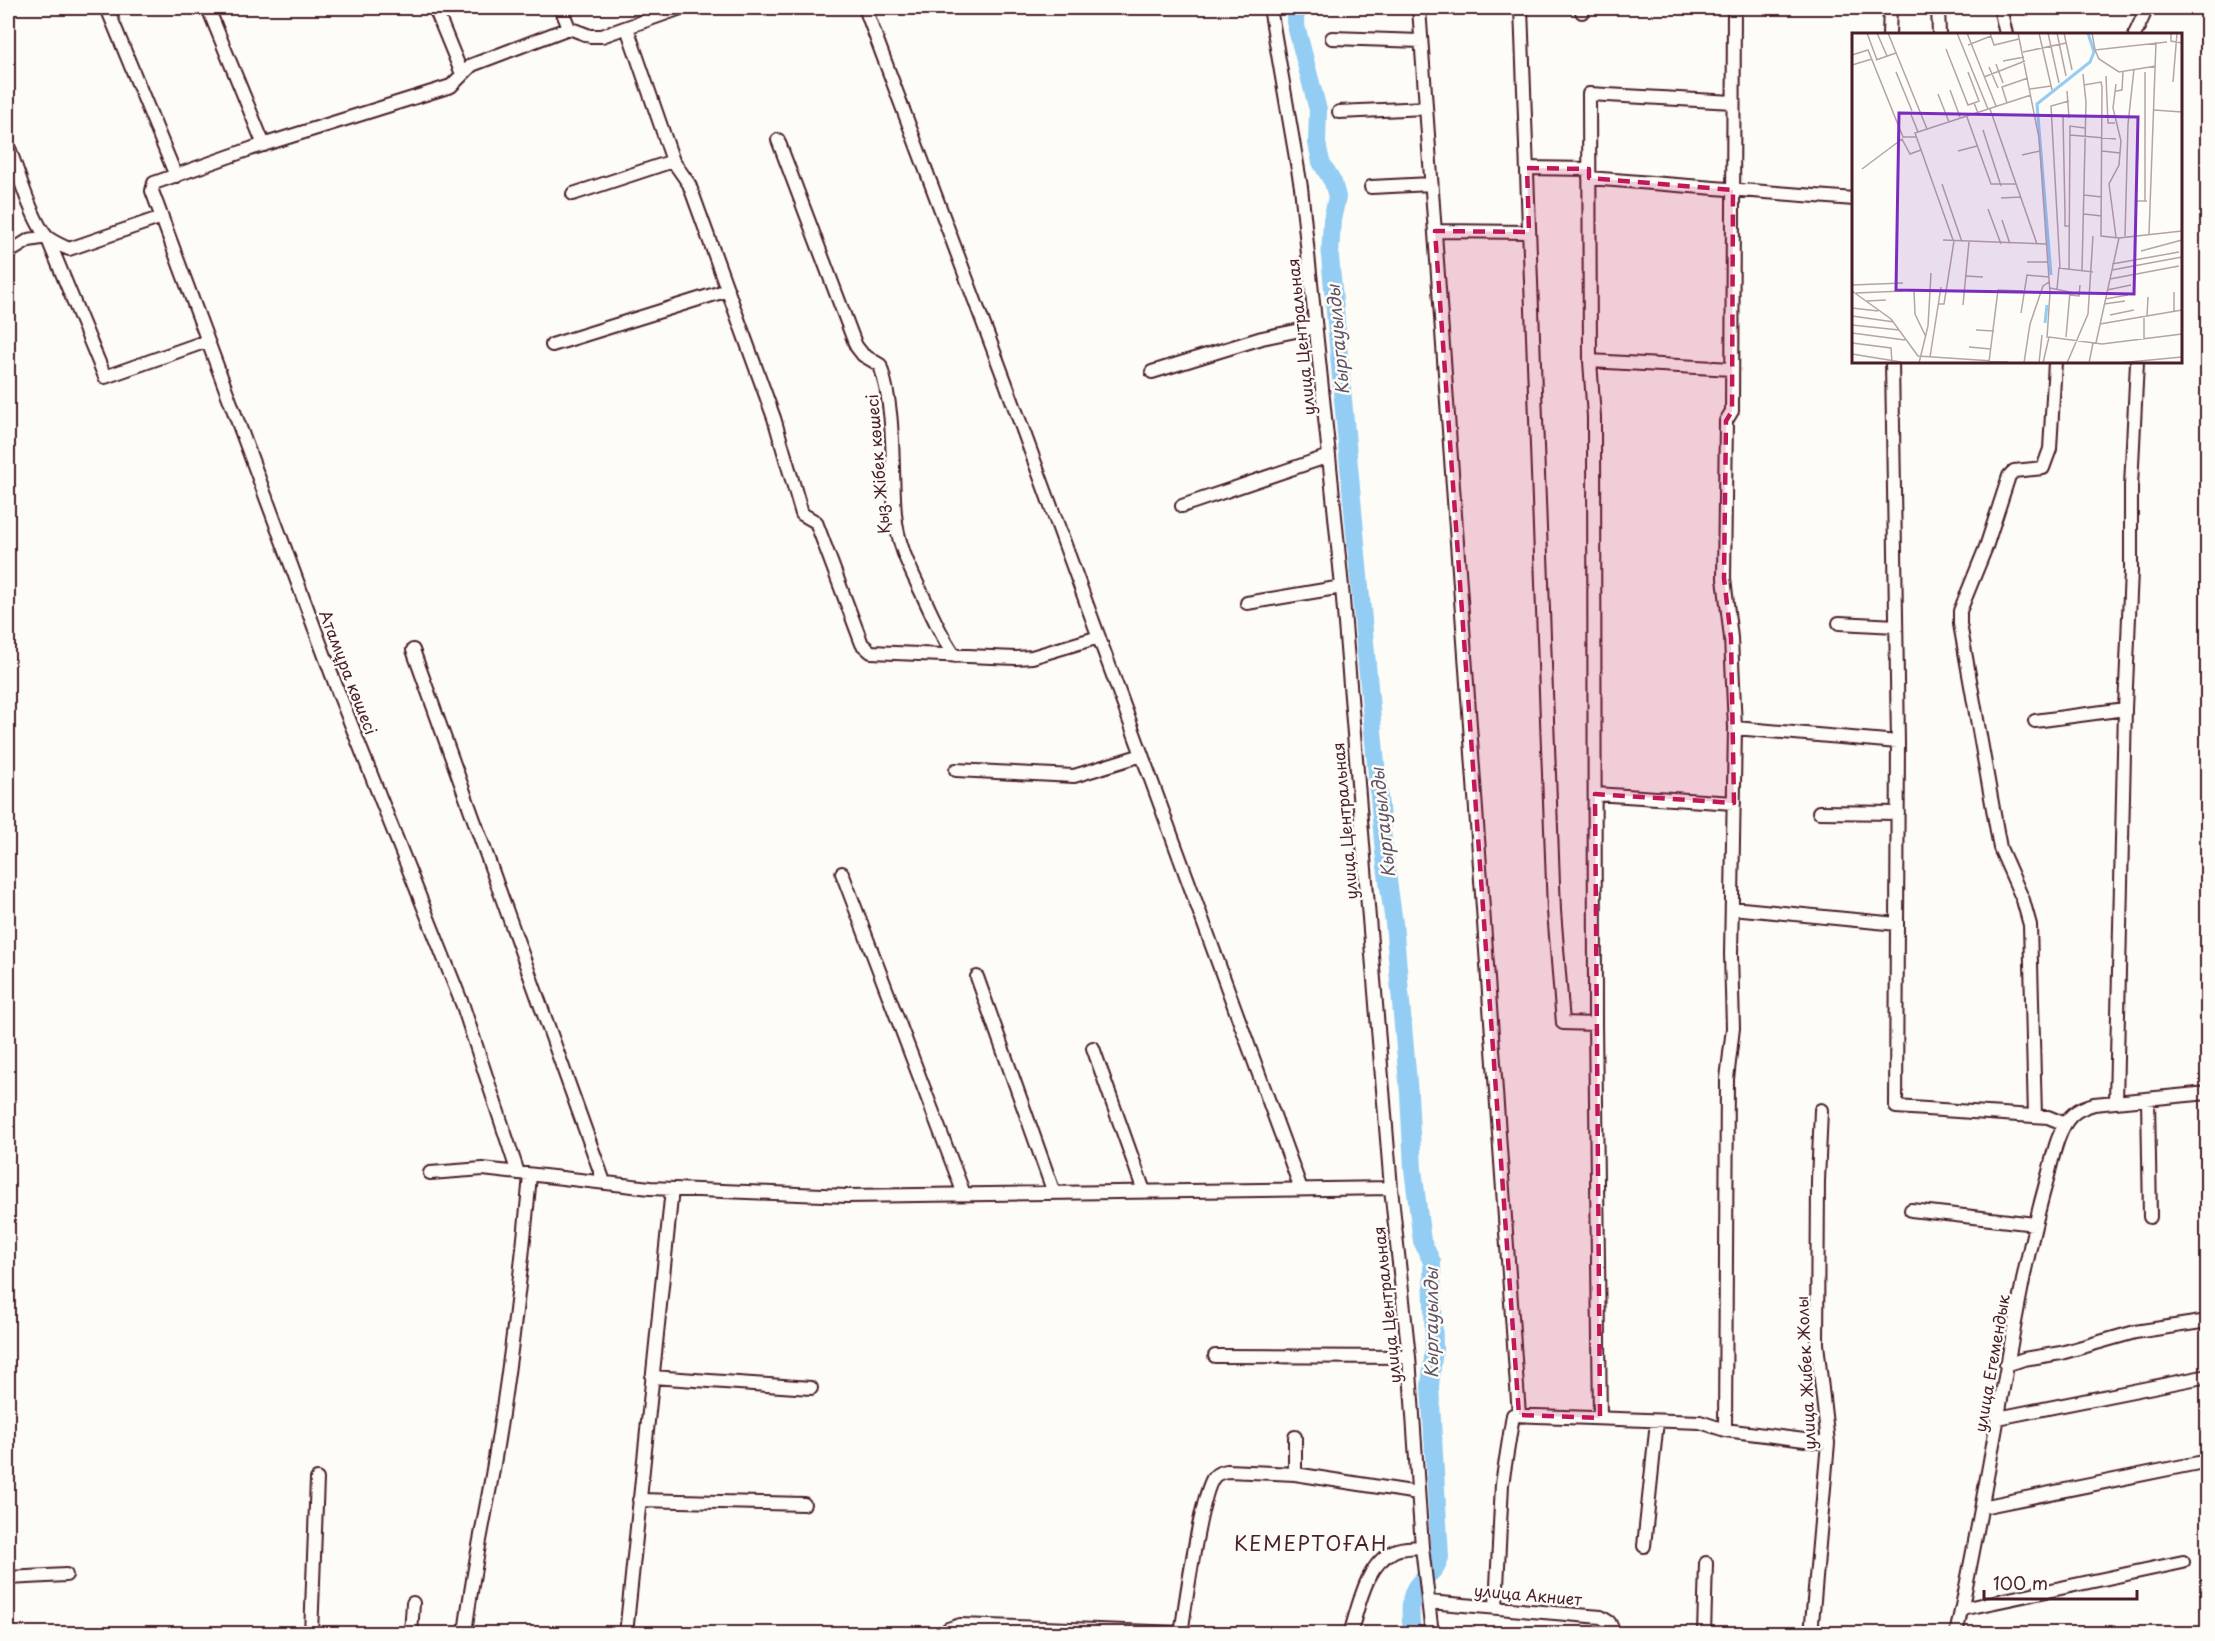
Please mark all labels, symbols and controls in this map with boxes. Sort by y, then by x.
inset map [1852,33,2182,363]
street label: улица Центральная [1280,257,1320,417]
water label: Кыргауылды [1319,282,1355,396]
street label: Қыз Жібек көшесі [859,393,895,535]
street label: Атамұра көшесі [314,606,384,738]
street label: улица Центральная [1325,741,1363,901]
water label: Кыргауылды [1363,765,1401,879]
street label: улица Центральная [1366,1225,1406,1385]
water label: Кыргауылды [1417,1266,1444,1378]
street label: улица Егемендык [1967,1292,2015,1434]
street label: улица Жибек Жолы [1789,1295,1821,1451]
district label: КЕМЕРТОҒАН [1234,1528,1388,1558]
scale bar [1984,1563,2137,1601]
text: 100 m [1993,1569,2048,1596]
street label: улица Акниет [1473,1577,1583,1611]

